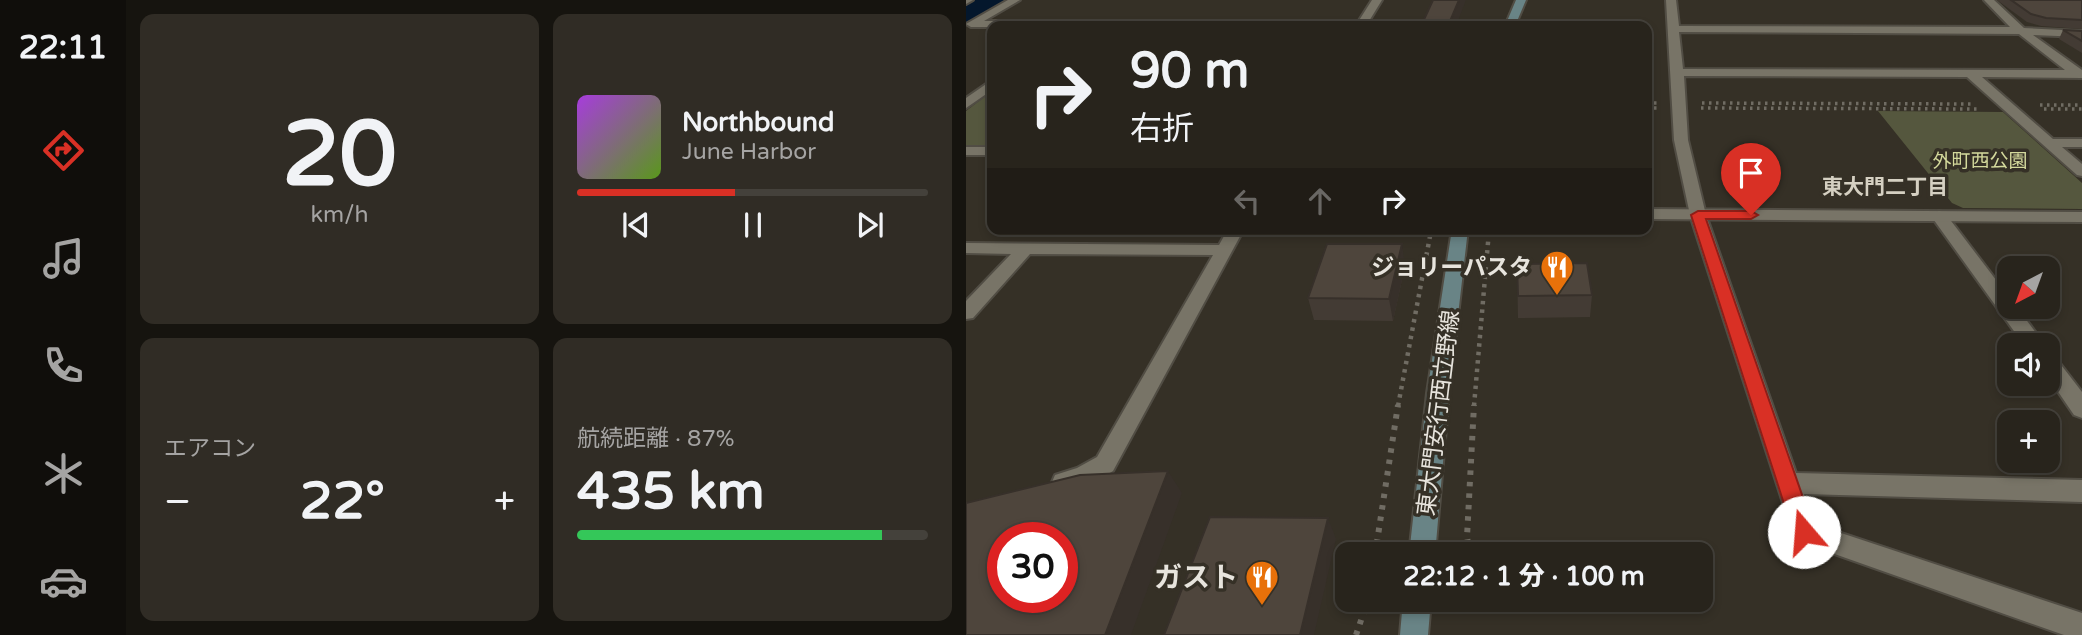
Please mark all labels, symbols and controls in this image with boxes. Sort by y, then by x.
text: 22:11 [19,29,107,67]
text: 90 m [1130,42,1249,101]
icon: right [1015,49,1106,140]
text: 20 [282,100,397,210]
text: Northbound [682,107,834,138]
text: 右折 [1130,110,1194,148]
icon: directions [39,126,88,175]
text: June Harbor [682,138,816,166]
pin [1721,143,1781,215]
park label: 外町西公園 [1932,150,2028,172]
icon: arrive [1732,154,1770,192]
district label: 東大門二丁目 [1822,175,1948,200]
icon: left [1228,182,1266,220]
icon: ahead [1301,182,1339,220]
icon: right [1374,182,1412,220]
text: km/h [311,201,368,229]
icon: previous [617,206,655,244]
icon: pause [734,206,772,244]
icon: next [851,206,889,244]
icon: music [39,234,88,283]
restaurant icon: ジョリーパスタ [1538,248,1576,297]
place label: ジョリーパスタ [1371,254,1532,282]
north arrow [1997,256,2060,318]
map controls [1997,256,2060,473]
street label: 東大門安行西立野線 [1412,309,1466,518]
button: sound [1997,333,2060,396]
icon: phone [39,341,88,390]
button: + [1997,410,2060,473]
text: 航続距離 · 87% [577,425,735,453]
text: エアコン [164,435,256,463]
icon: climate [39,449,88,498]
text: 435 km [577,460,765,523]
text: 22° [300,470,385,533]
text: − [164,479,191,525]
text: + [494,479,515,525]
position arrow [1767,495,1841,569]
speed limit sign: 30 [987,522,1078,613]
icon: car [39,557,88,606]
restaurant icon: ガスト [1243,558,1281,607]
place label: ガスト [1154,561,1238,595]
text: 22:12 · 1 分 · 100 m [1403,561,1645,592]

